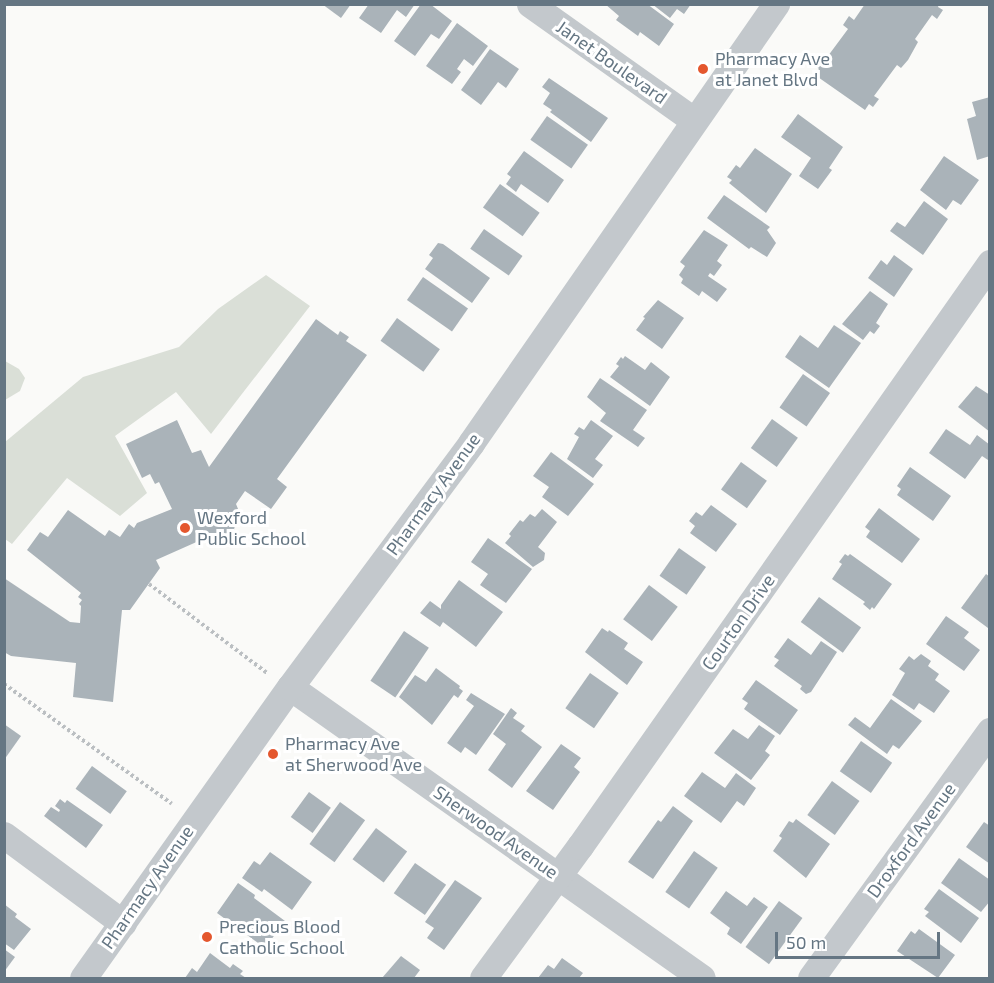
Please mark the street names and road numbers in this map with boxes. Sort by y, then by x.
street label: Janet Boulevard [552,16,672,108]
street label: Pharmacy Avenue [381,428,485,560]
street label: Courton Drive [697,570,779,674]
street label: Droxford Avenue [862,778,960,902]
street label: Sherwood Avenue [429,781,563,883]
street label: Pharmacy Avenue [96,821,198,953]

